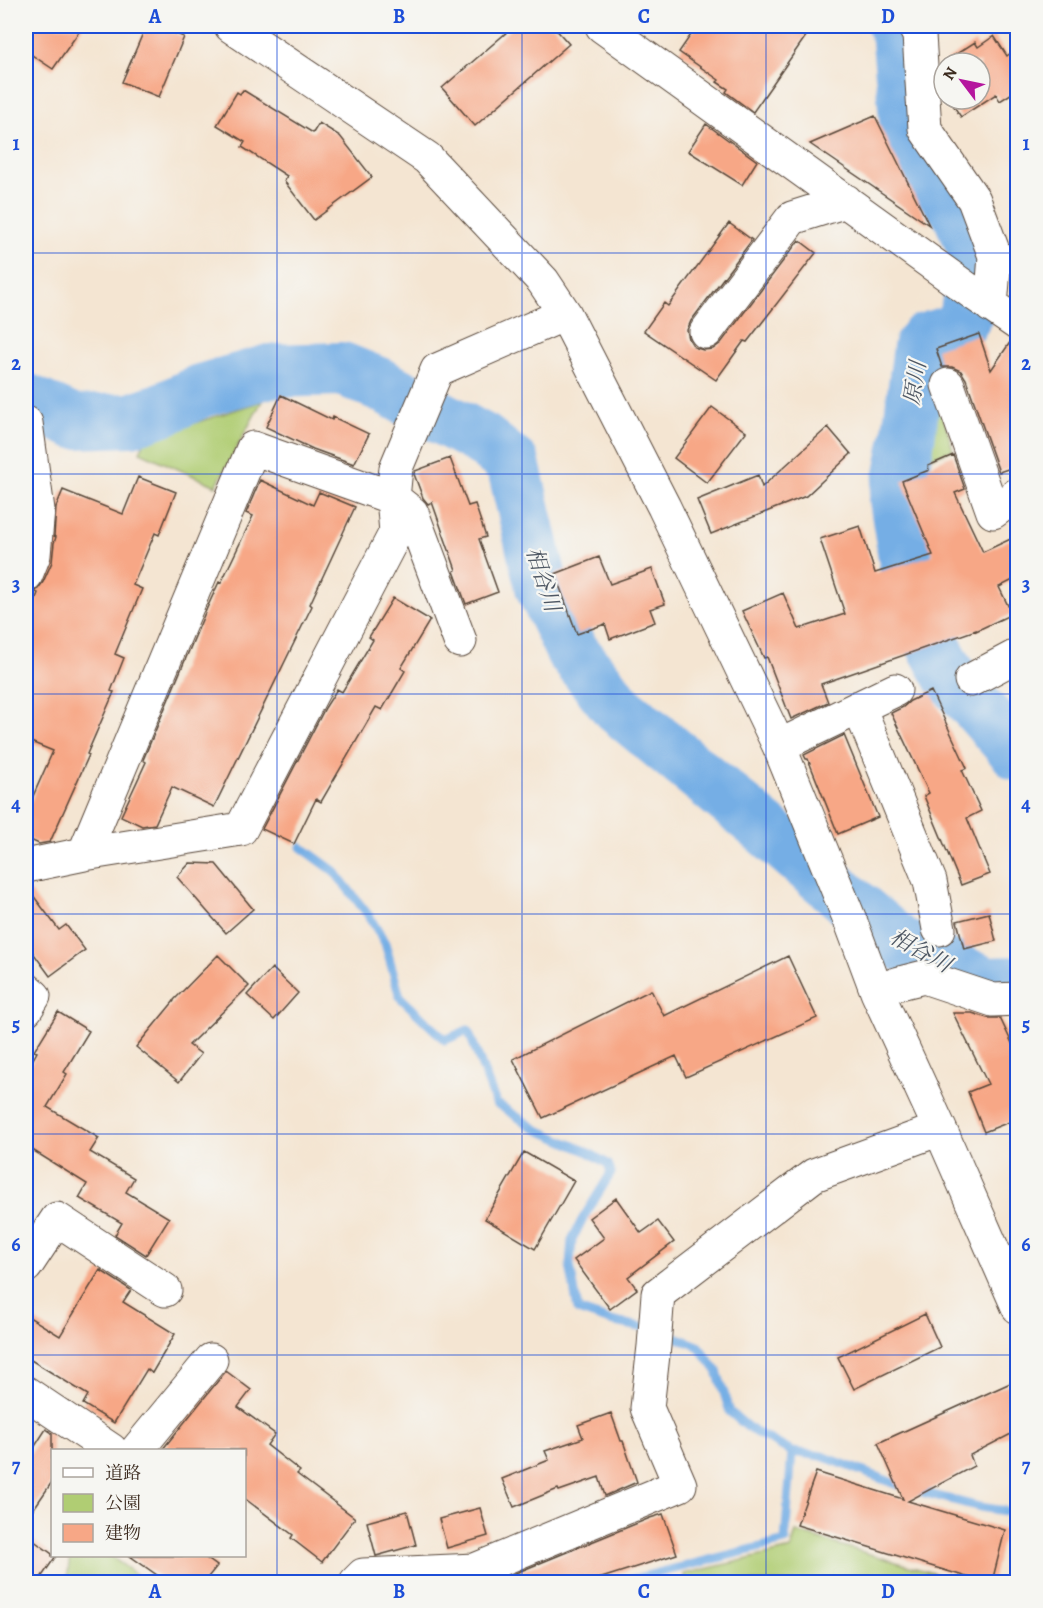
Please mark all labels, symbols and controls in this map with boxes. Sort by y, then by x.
text: A [148,3,162,30]
text: B [393,3,405,30]
text: C [638,3,650,30]
text: D [881,3,895,30]
north arrow [932,51,992,111]
text: N [938,63,963,84]
text: 1 [12,130,20,157]
text: 1 [1022,130,1030,157]
text: 2 [11,350,21,377]
text: 2 [1021,350,1031,377]
water label: 原川 [897,357,934,407]
water label: 相谷川 [519,543,568,617]
text: 3 [12,571,20,598]
text: 3 [1022,571,1030,598]
text: 4 [11,791,21,818]
text: 4 [1021,791,1031,818]
water label: 相谷川 [884,922,958,981]
text: 5 [12,1011,20,1038]
text: 5 [1022,1011,1030,1038]
text: 6 [11,1231,21,1258]
text: 6 [1021,1231,1031,1258]
legend [51,1449,246,1557]
text: 7 [12,1452,21,1479]
text: 7 [1022,1452,1031,1479]
text: 道路 [105,1461,141,1485]
text: 公園 [105,1491,141,1515]
text: 建物 [105,1521,141,1545]
text: A [148,1578,162,1605]
text: B [393,1578,405,1605]
text: C [638,1578,650,1605]
text: D [881,1578,895,1605]

